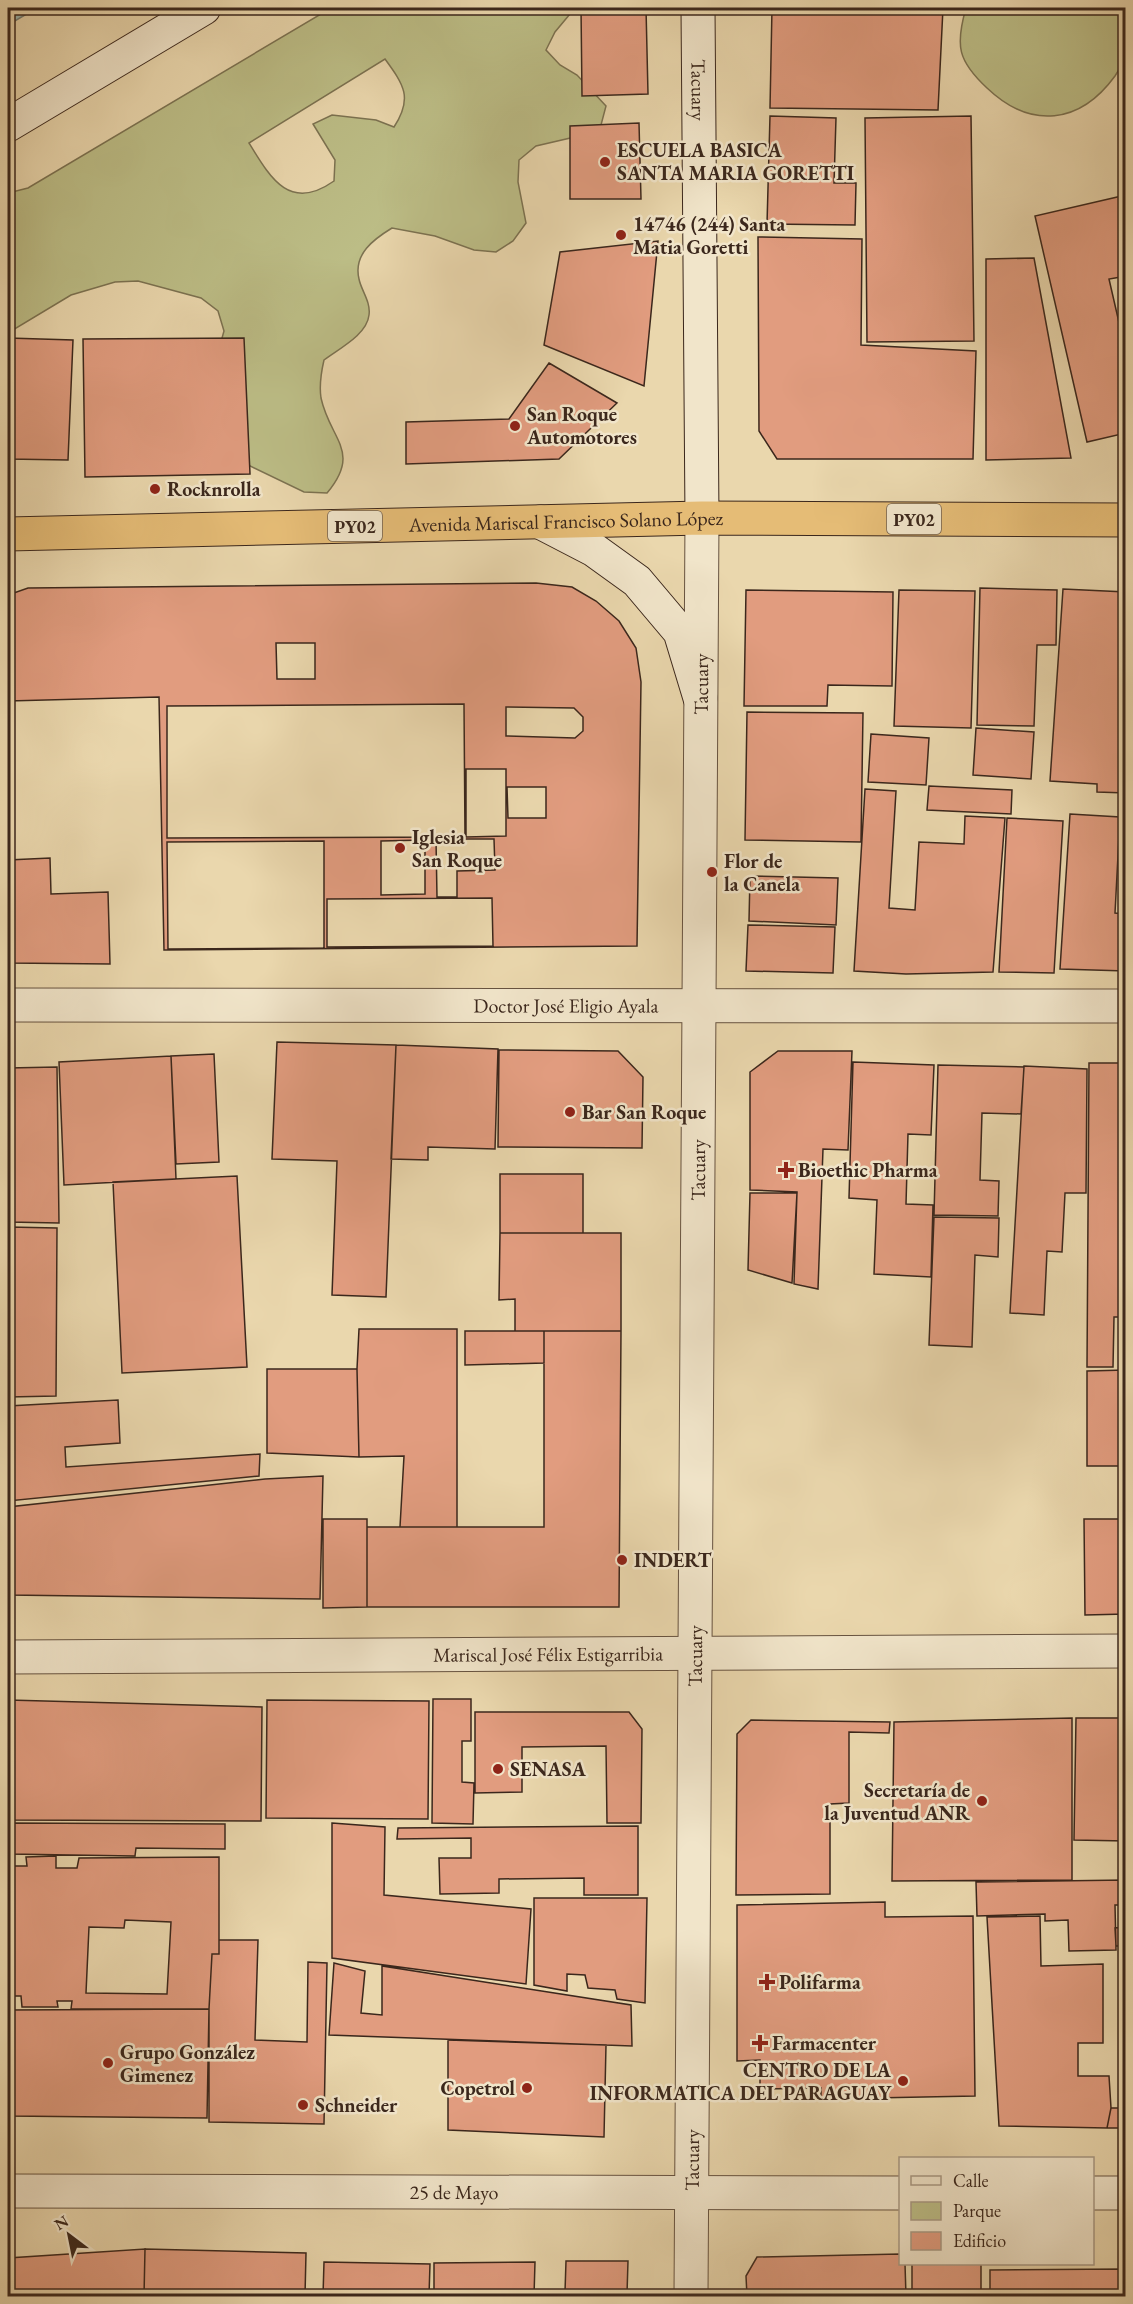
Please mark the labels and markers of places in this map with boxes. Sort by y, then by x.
place label: ESCUELA BASICA SANTA MARIA GORETTI [617,137,854,186]
marker: ESCUELA BASICA SANTA MARIA GORETTI [598,155,612,169]
place label: 14746 (244) Santa Matia Goretti [633,211,785,260]
marker: 14746 (244) Santa Matia Goretti [614,228,628,242]
place label: San Roque Automotores [526,401,637,450]
marker: San Roque Automotores [508,419,522,433]
place label: Rocknrolla [167,476,261,502]
marker: Rocknrolla [148,482,162,496]
place label: Iglesia San Roque [412,824,502,873]
marker: Iglesia San Roque [393,841,407,855]
place label: Flor de la Canela [724,848,800,897]
marker: Flor de la Canela [705,865,719,879]
place label: Bar San Roque [582,1099,706,1125]
marker: Bar San Roque [563,1105,577,1119]
place label: Bioethic Pharma [798,1157,938,1183]
marker: Bioethic Pharma [779,1163,793,1177]
place label: INDERT [634,1547,711,1573]
marker: INDERT [615,1553,629,1567]
place label: SENASA [510,1756,587,1782]
marker: SENASA [491,1762,505,1776]
place label: Secretaría de la Juventud ANR [824,1777,971,1826]
marker: Secretaría de la Juventud ANR [975,1794,989,1808]
place label: Polifarma [779,1969,861,1995]
marker: Polifarma [760,1975,774,1989]
place label: Farmacenter [772,2030,877,2056]
marker: Farmacenter [753,2036,767,2050]
place label: Grupo González Gimenez [120,2039,255,2088]
marker: Grupo González Gimenez [101,2056,115,2070]
place label: CENTRO DE LA INFORMATICA DEL PARAGUAY [590,2057,892,2106]
marker: CENTRO DE LA INFORMATICA DEL PARAGUAY [896,2074,910,2088]
place label: Copetrol [440,2075,515,2101]
marker: Copetrol [520,2081,534,2095]
place label: Schneider [315,2092,398,2118]
marker: Schneider [296,2098,310,2112]

